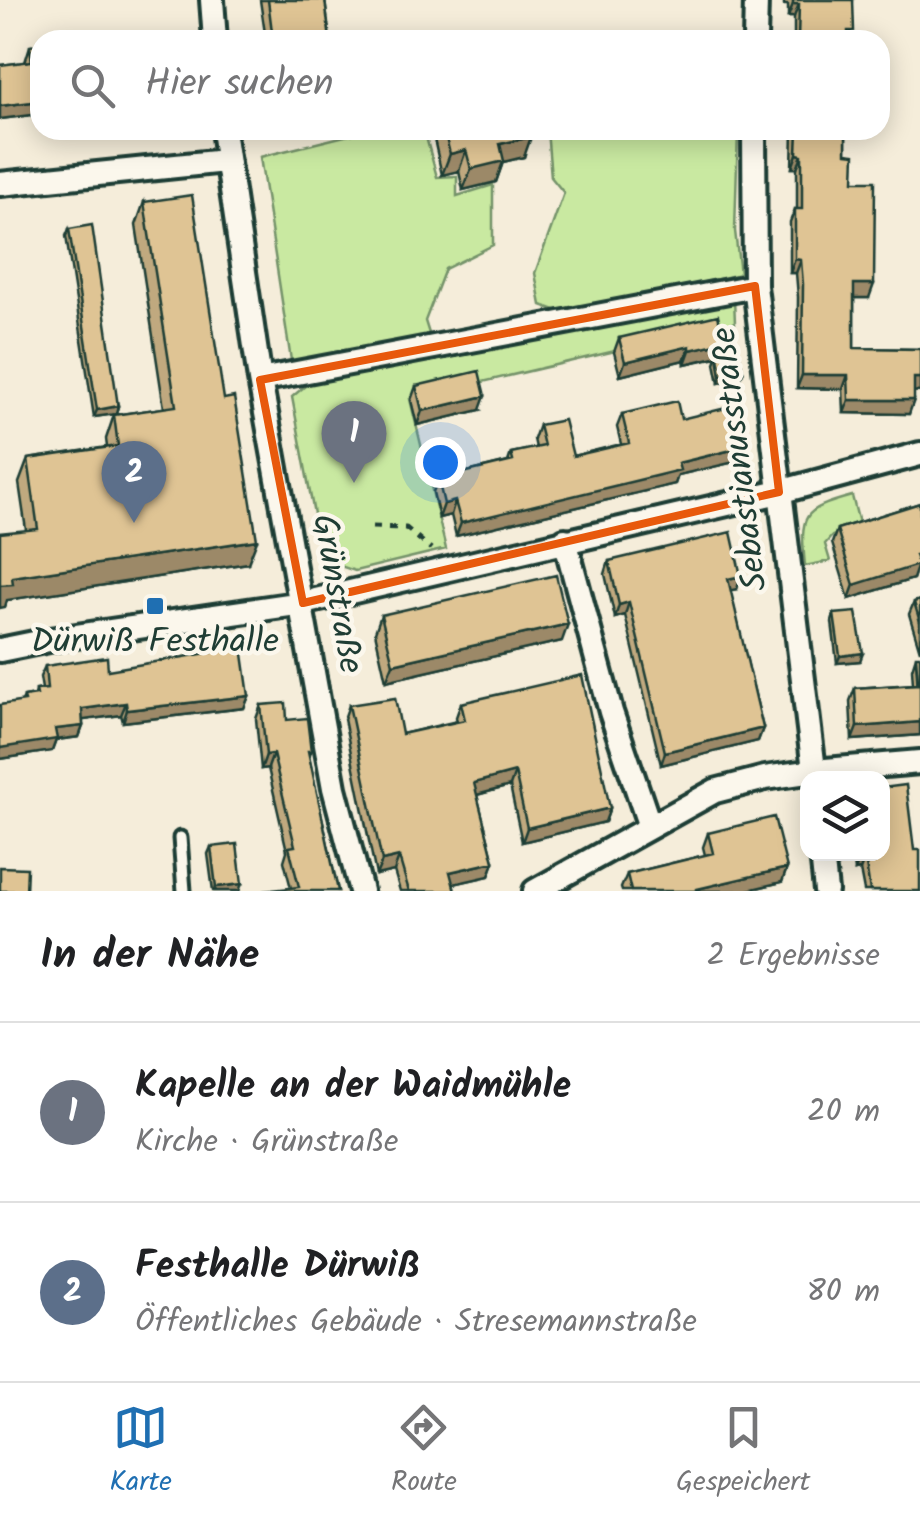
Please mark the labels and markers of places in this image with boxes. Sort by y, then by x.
pin: 1 [322,400,386,483]
pin: 2 [102,440,166,523]
marker: Dürwiß Festhalle [144,595,166,617]
place label: Dürwiß Festhalle [31,615,279,671]

